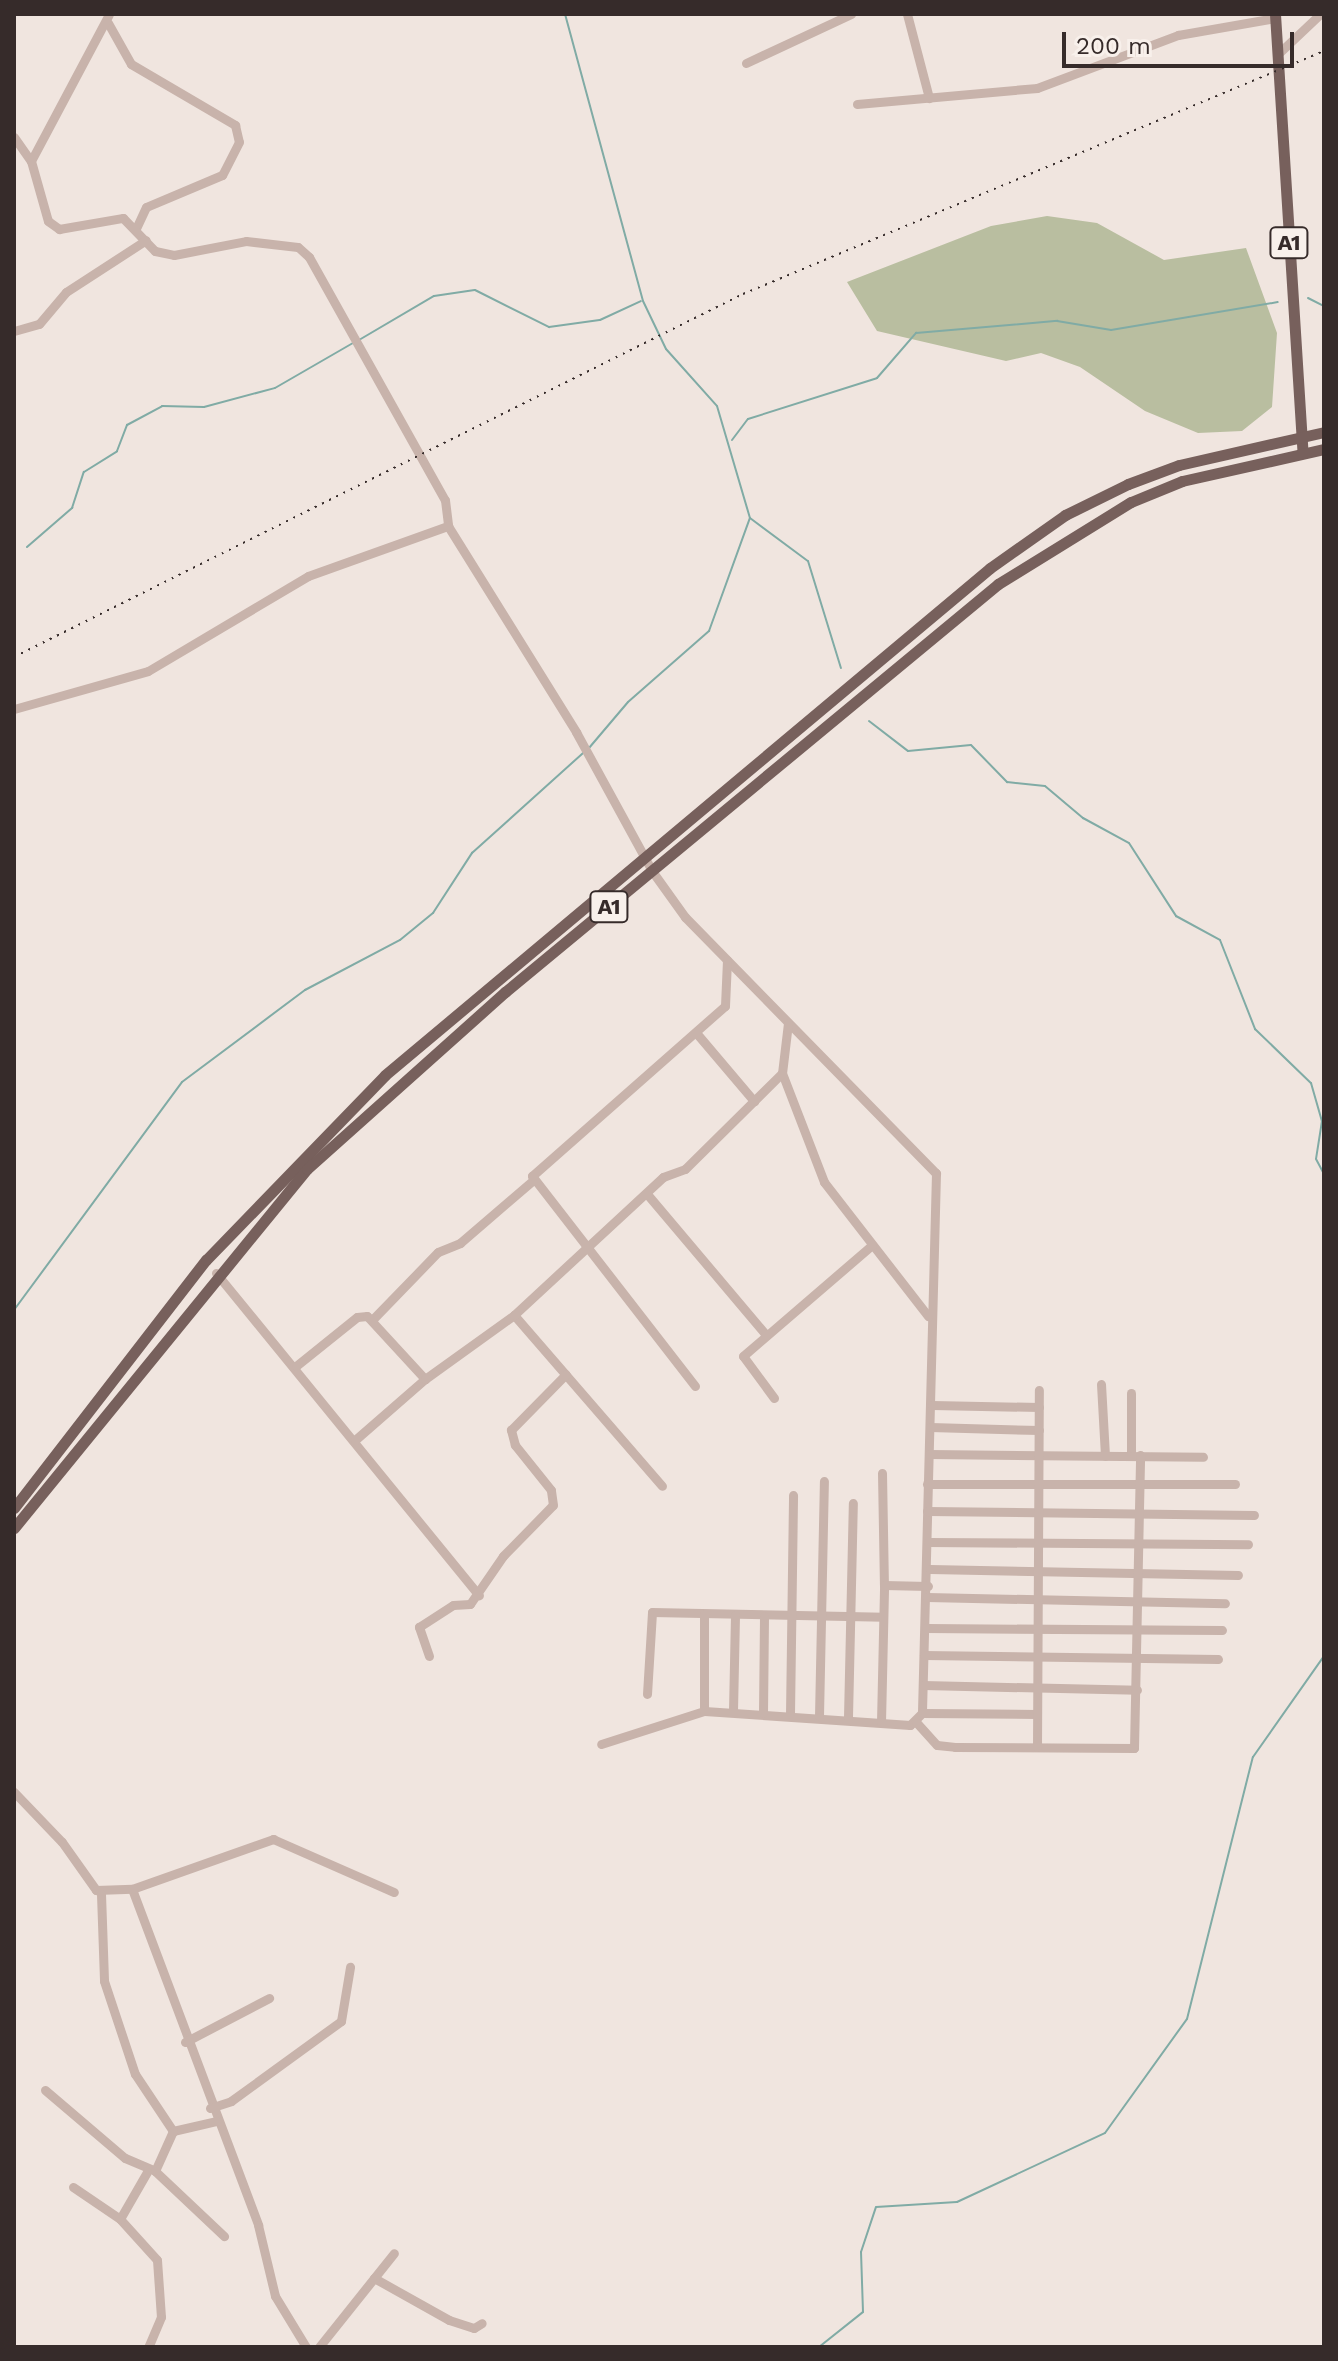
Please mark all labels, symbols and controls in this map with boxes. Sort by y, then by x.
scale bar [1066,16,1298,66]
text: 200 m [1076,32,1151,60]
road number: A1 [1269,225,1309,261]
road number: A1 [589,889,629,925]

